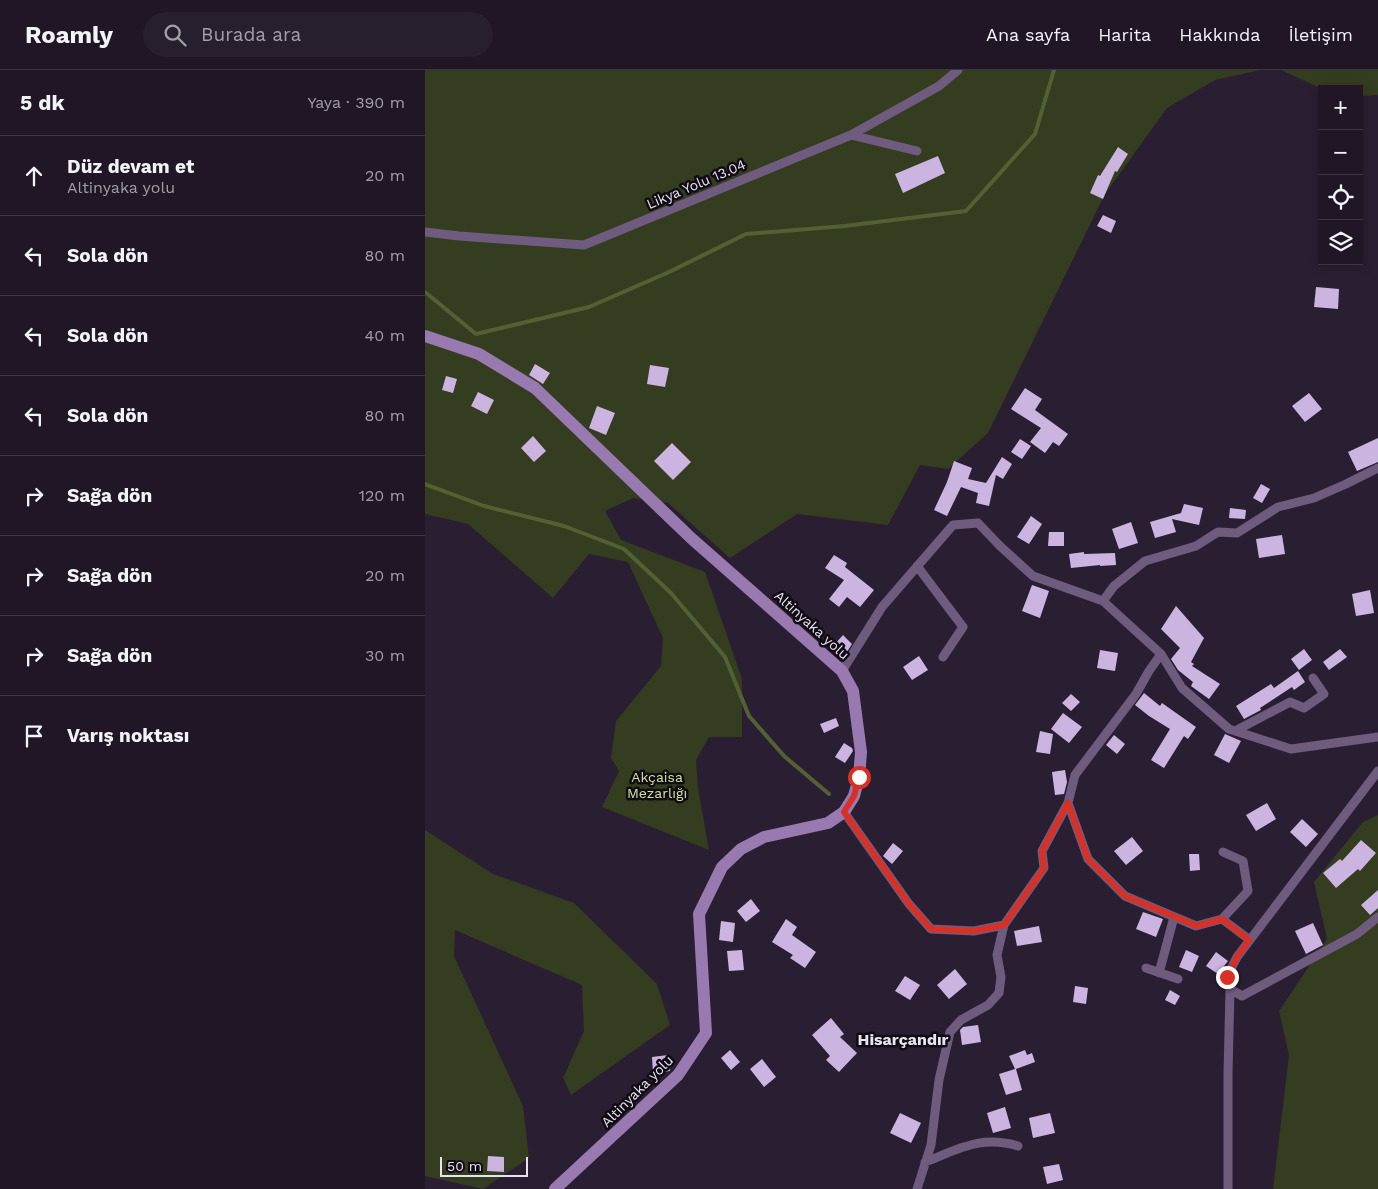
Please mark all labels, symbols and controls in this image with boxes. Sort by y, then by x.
search box [143,12,493,57]
text: Roamly [25,21,113,49]
icon: search [161,21,189,49]
text: Burada ara [201,23,301,46]
text: Ana sayfa [986,24,1070,45]
text: Harita [1098,24,1151,45]
text: Hakkında [1179,24,1260,45]
text: İletişim [1288,24,1353,45]
map controls [1318,85,1363,265]
button: + [1318,85,1363,130]
text: 5 dk [20,90,64,115]
text: Yaya · 390 m [308,93,405,112]
button: − [1318,130,1363,175]
text: Düz devam et [67,155,194,178]
street label: Likya Yolu 13.04 [644,156,748,212]
icon: ahead [20,162,48,190]
text: 20 m [365,166,405,185]
button: locate [1318,175,1363,220]
text: Altinyaka yolu [67,178,175,197]
button: layers [1318,220,1363,265]
icon: left [20,242,48,270]
text: Sola dön [67,244,148,267]
text: 80 m [364,246,405,265]
icon: left [20,322,48,350]
text: Sola dön [67,324,148,347]
text: 40 m [365,326,405,345]
icon: left [20,402,48,430]
text: Sola dön [67,404,148,427]
text: 80 m [364,406,405,425]
icon: right [20,482,48,510]
text: Sağa dön [67,484,152,507]
text: 120 m [359,486,405,505]
icon: right [20,562,48,590]
text: Sağa dön [67,564,152,587]
text: 20 m [365,566,405,585]
street label: Altinyaka yolu [771,587,853,663]
icon: right [20,642,48,670]
text: Sağa dön [67,644,152,667]
text: 30 m [365,646,405,665]
icon: arrive [20,722,48,750]
text: Varış noktası [67,724,189,747]
route start [848,766,871,789]
park label: Akçaisa Mezarlığı [627,769,687,801]
route end [1216,966,1239,989]
district label: Hisarçandır [858,1030,949,1049]
street label: Altinyaka yolu [598,1052,676,1130]
scale bar [440,1154,527,1177]
text: 50 m [447,1158,482,1174]

